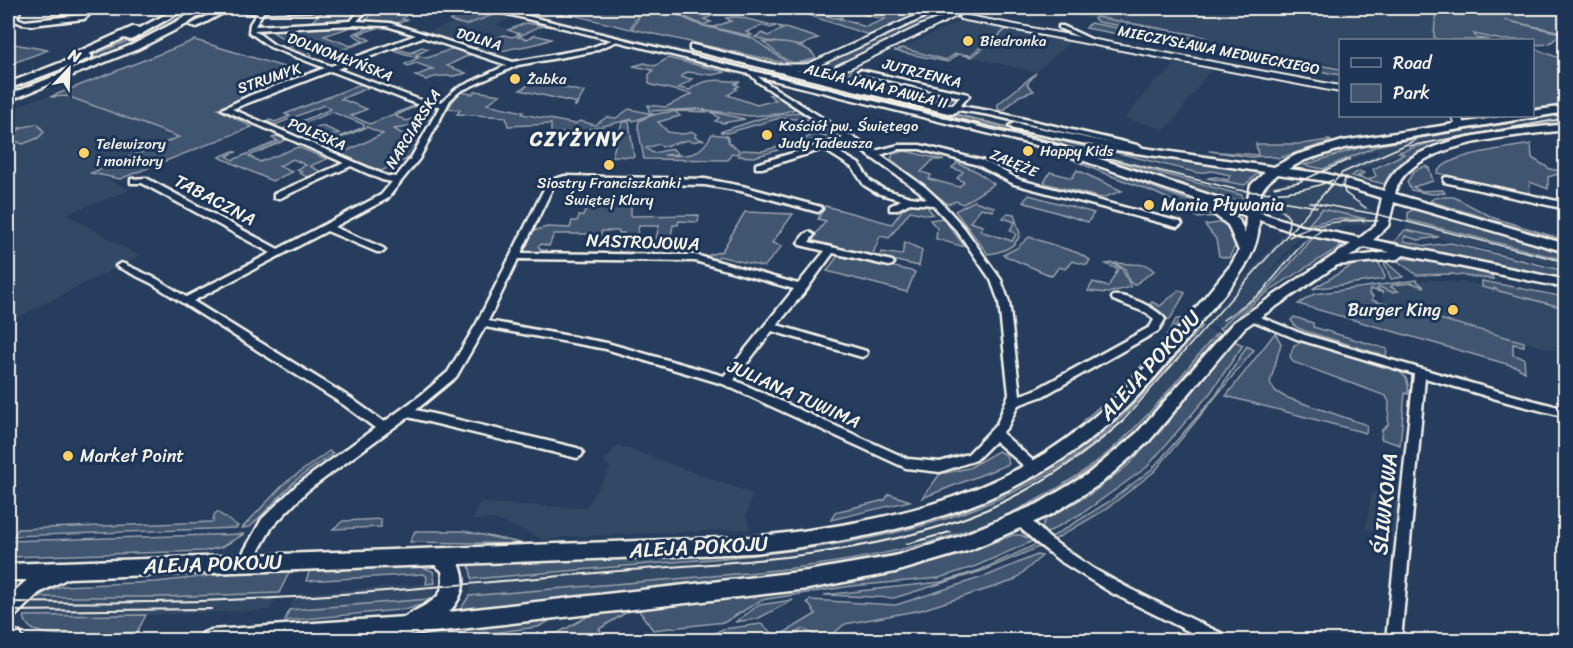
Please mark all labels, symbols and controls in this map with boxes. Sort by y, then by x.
street label: MIECZYSŁAWA MEDWECKIEGO [1116,18,1322,82]
street label: DOLNA [453,20,505,58]
street label: DOLNOMŁYŃSKA [284,25,396,89]
place label: Biedronka [980,28,1047,54]
marker: Biedronka [961,34,975,48]
north arrow [39,39,99,99]
legend [1339,39,1534,117]
text: N [63,40,86,72]
text: Road [1393,47,1433,79]
street label: JUTRZENKA [879,50,964,95]
street label: STRUMYK [234,55,304,101]
street label: ALEJA JANA PAWŁA II [800,55,951,117]
place label: Żabka [527,66,567,92]
marker: Żabka [508,72,522,86]
text: Park [1393,77,1430,109]
street label: NARCIARSKA [378,84,448,174]
street label: POLESKA [284,110,350,158]
place label: Kościół pw. Świętego Judy Tadeusza [778,113,919,156]
district label: CZYŻYNY [529,122,624,157]
marker: Kościół pw. Świętego Judy Tadeusza [760,128,774,142]
place label: Telewizory i monitory [96,131,166,174]
place label: Happy Kids [1040,138,1114,164]
street label: ZAŁĘŻE [986,141,1044,185]
marker: Happy Kids [1021,144,1035,158]
marker: Telewizory i monitory [77,146,91,160]
marker: Siostry Franciszkanki Świętej Klary [602,158,616,172]
street label: TABACZNA [168,165,262,235]
place label: Siostry Franciszkanki Świętej Klary [537,170,682,213]
place label: Mania Pływania [1161,189,1284,221]
marker: Mania Pływania [1142,198,1156,212]
street label: NASTROJOWA [586,224,700,260]
place label: Burger King [1348,294,1441,326]
street label: ALEJA POKOJU [1089,301,1211,430]
marker: Burger King [1446,303,1460,317]
street label: JULIANA TUWIMA [721,350,866,438]
place label: Market Point [80,440,184,472]
marker: Market Point [61,449,75,463]
street label: ŚLIWKOWA [1361,451,1409,557]
street label: ALEJA POKOJU [627,524,770,570]
street label: ALEJA POKOJU [142,543,283,585]

